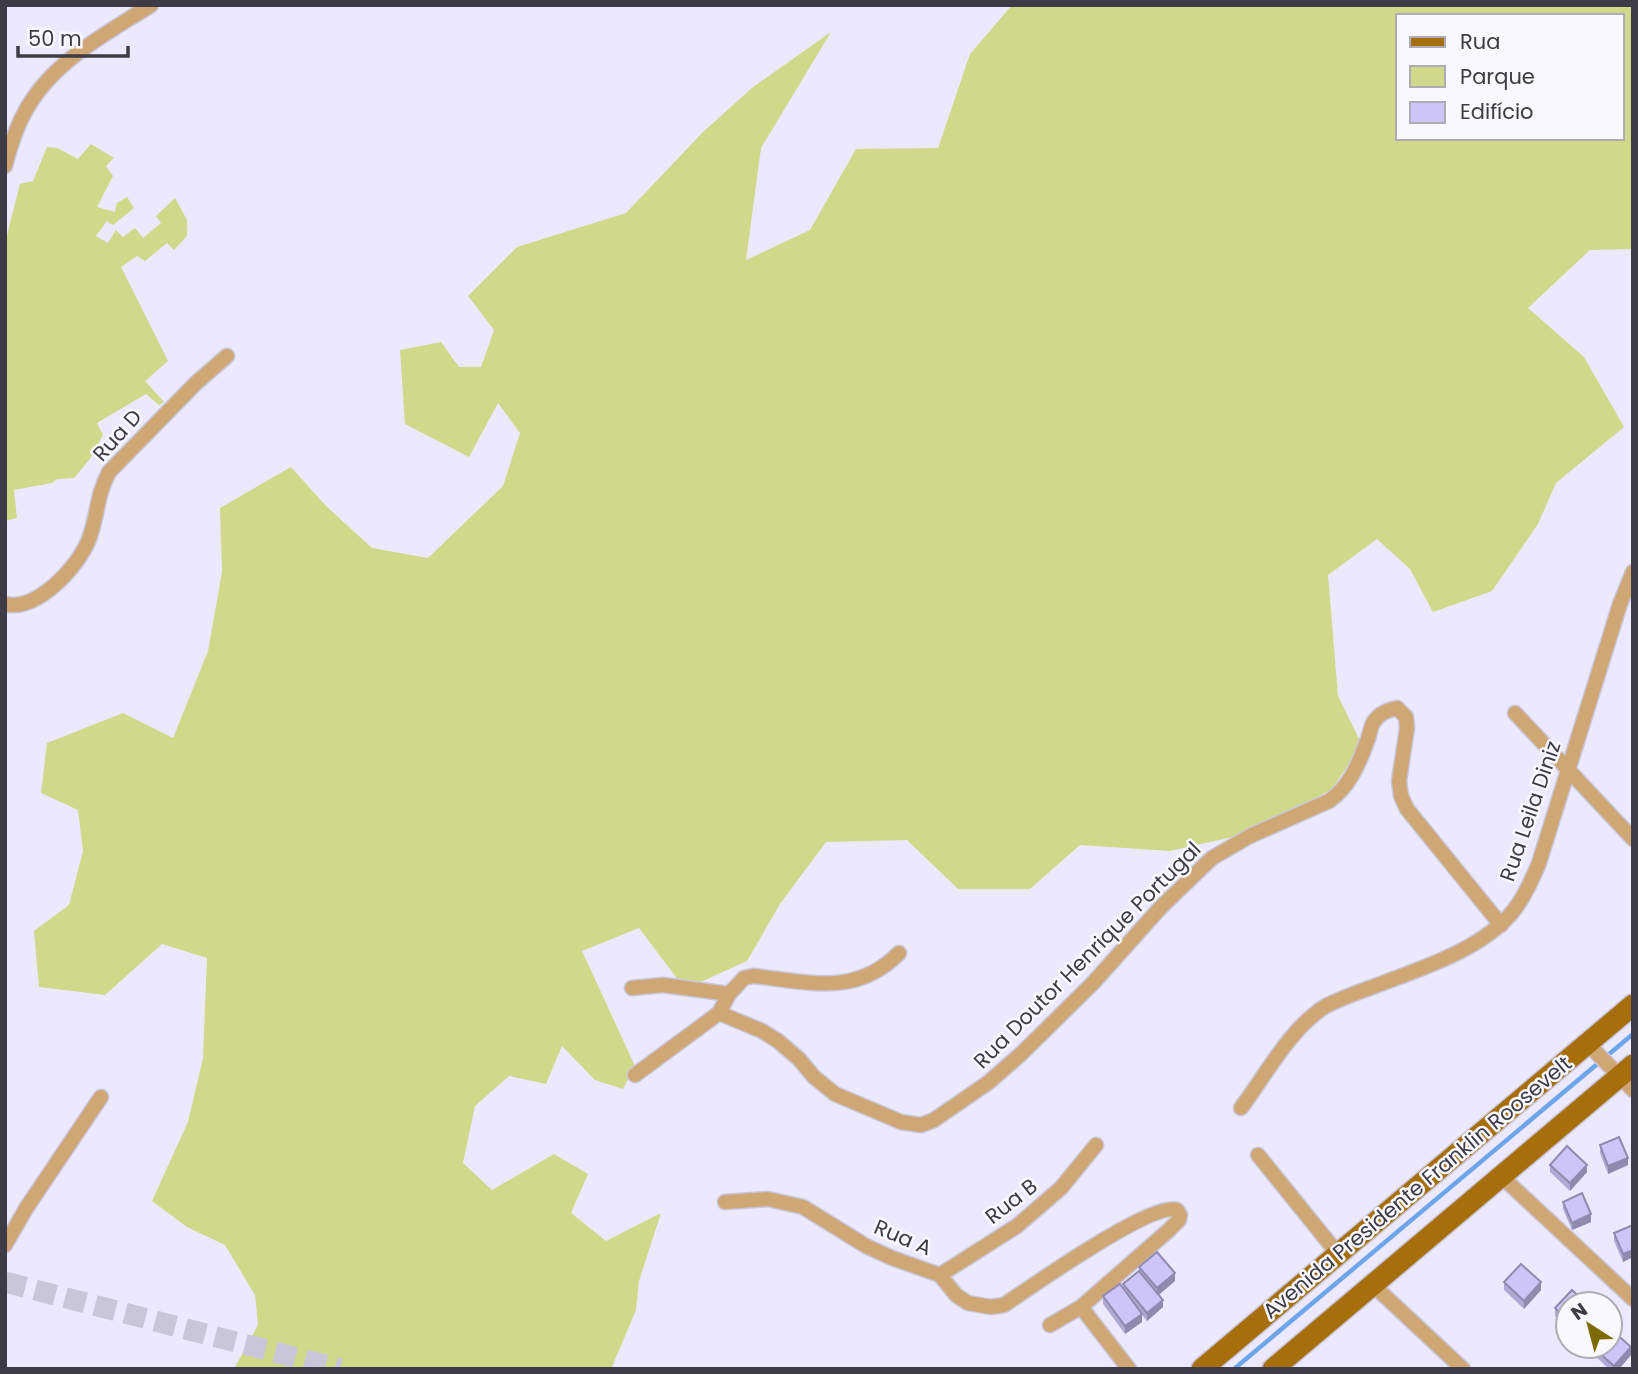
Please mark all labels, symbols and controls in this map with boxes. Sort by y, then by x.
scale bar [18,14,128,58]
legend [1396,14,1624,140]
text: 50 m [28,24,82,53]
text: Rua [1460,27,1500,56]
text: Parque [1460,62,1535,91]
text: Edifício [1460,97,1534,126]
street label: Rua D [86,403,148,467]
street label: Rua Leila Diniz [1492,737,1568,885]
street label: Rua Doutor Henrique Portugal [967,835,1207,1075]
street label: Avenida Presidente Franklin Roosevelt [1256,1049,1578,1325]
street label: Rua B [979,1171,1043,1231]
street label: Rua A [870,1212,936,1262]
north arrow [1554,1290,1624,1360]
text: N [1566,1297,1593,1327]

